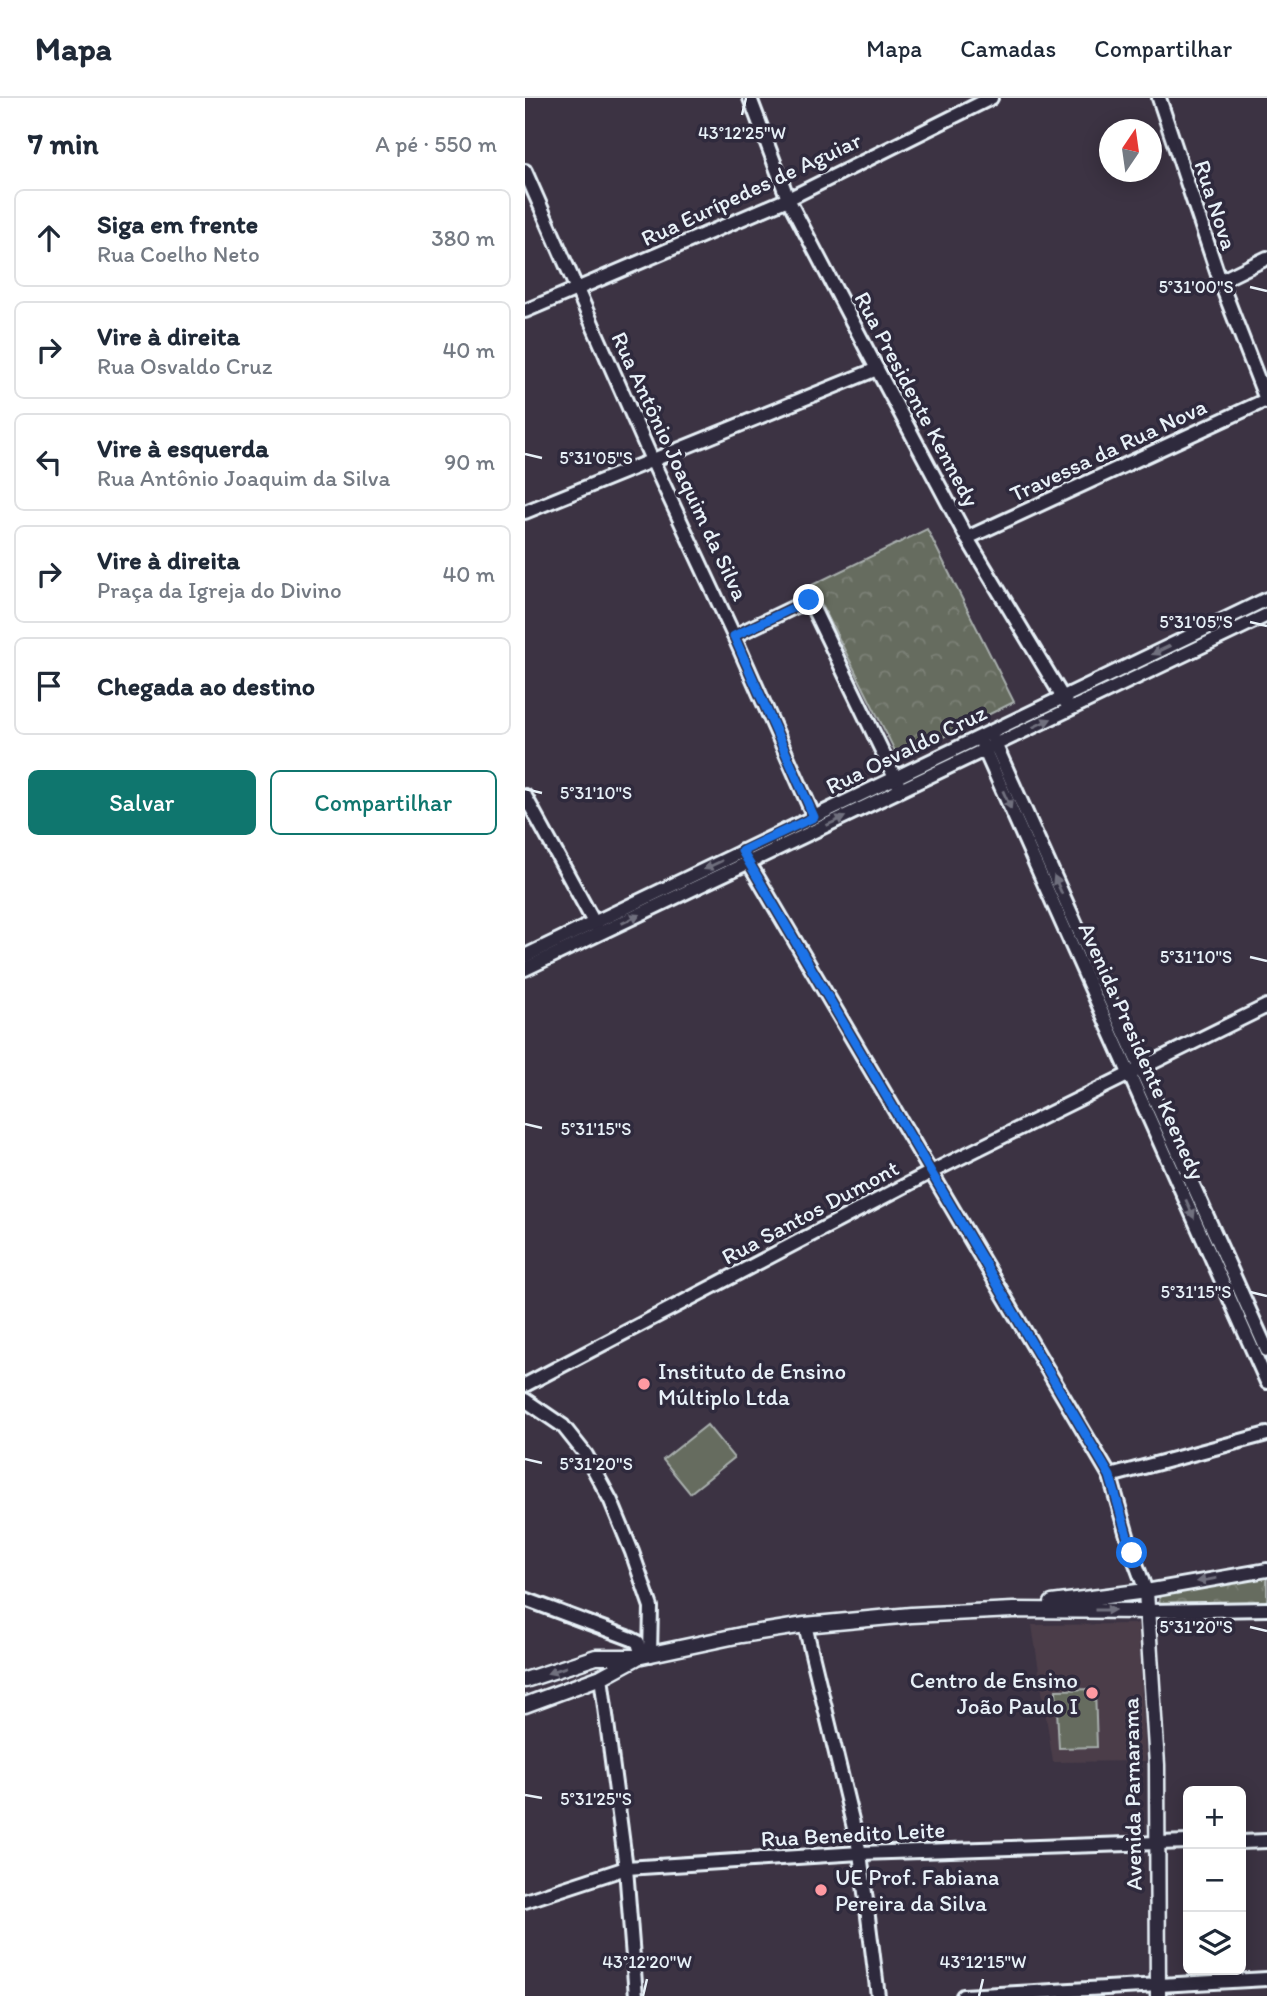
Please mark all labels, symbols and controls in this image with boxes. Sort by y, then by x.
text: Mapa [35,29,112,68]
text: Mapa [866,34,922,63]
text: Camadas [960,34,1056,63]
text: Compartilhar [1094,34,1232,63]
north arrow [1099,119,1162,182]
text: 43°12'25"W [698,122,786,144]
text: 7 min [28,125,99,162]
street label: Rua Eurípedes de Aguiar [637,126,865,252]
text: A pé · 550 m [375,130,497,158]
street label: Rua Nova [1188,157,1244,253]
text: Siga em frente [97,208,258,240]
icon: ahead [30,219,68,257]
text: 380 m [431,224,495,252]
text: Rua Coelho Neto [97,240,260,268]
text: 5°31'00"S [1158,276,1234,298]
street label: Rua Presidente Kennedy [848,287,986,511]
text: Vire à direita [97,320,240,352]
street label: Rua Antônio Joaquim da Silva [605,327,755,605]
icon: right [30,331,68,369]
text: 40 m [442,336,495,364]
text: Rua Osvaldo Cruz [97,352,272,380]
street label: Travessa da Rua Nova [1005,392,1211,508]
text: Vire à esquerda [97,432,269,464]
icon: left [30,443,68,481]
text: 5°31'05"S [559,447,633,469]
text: 90 m [444,448,495,476]
text: Rua Antônio Joaquim da Silva [97,464,390,492]
text: Vire à direita [97,544,240,576]
icon: right [30,555,68,593]
text: 40 m [442,560,495,588]
text: Praça da Igreja do Divino [97,576,342,604]
route end [793,584,824,615]
text: 5°31'05"S [1159,611,1233,633]
one-way arrow [1151,644,1171,656]
icon: arrive [30,667,68,705]
text: Chegada ao destino [97,670,315,702]
street label: Rua Osvaldo Cruz [821,698,991,800]
one-way arrow [1031,717,1052,728]
button: Salvar [28,770,256,835]
button: Compartilhar [270,770,497,835]
text: 5°31'10"S [560,782,632,804]
one-way arrow [1001,790,1013,810]
one-way arrow [826,815,846,826]
one-way arrow [703,859,723,871]
one-way arrow [1052,875,1064,895]
one-way arrow [621,913,641,924]
street label: Avenida Presidente Keenedy [1073,918,1212,1184]
text: 5°31'10"S [1160,946,1232,968]
text: 5°31'15"S [561,1118,631,1140]
street label: Rua Santos Dumont [717,1153,904,1271]
one-way arrow [1184,1199,1196,1219]
text: 5°31'15"S [1161,1281,1231,1303]
place label: Instituto de Ensino Múltiplo Ltda [658,1357,846,1411]
marker: Instituto de Ensino Múltiplo Ltda [636,1376,652,1392]
text: 5°31'20"S [559,1453,633,1475]
route start [1116,1537,1147,1568]
one-way arrow [1196,1575,1218,1586]
one-way arrow [1094,1605,1116,1616]
text: 5°31'20"S [1159,1616,1233,1638]
one-way arrow [546,1665,567,1676]
place label: Centro de Ensino João Paulo I [910,1666,1078,1720]
marker: Centro de Ensino João Paulo I [1084,1685,1100,1701]
street label: Avenida Parnarama [1116,1697,1148,1891]
map controls [1183,1786,1246,1975]
button: + [1183,1786,1246,1849]
text: 5°31'25"S [560,1788,632,1810]
street label: Rua Benedito Leite [760,1815,946,1853]
button: − [1183,1849,1246,1912]
place label: UE Prof. Fabiana Pereira da Silva [835,1863,999,1917]
marker: UE Prof. Fabiana Pereira da Silva [813,1882,829,1898]
button: layers [1183,1912,1246,1975]
text: 43°12'20"W [602,1951,692,1973]
text: 43°12'15"W [940,1951,1026,1973]

